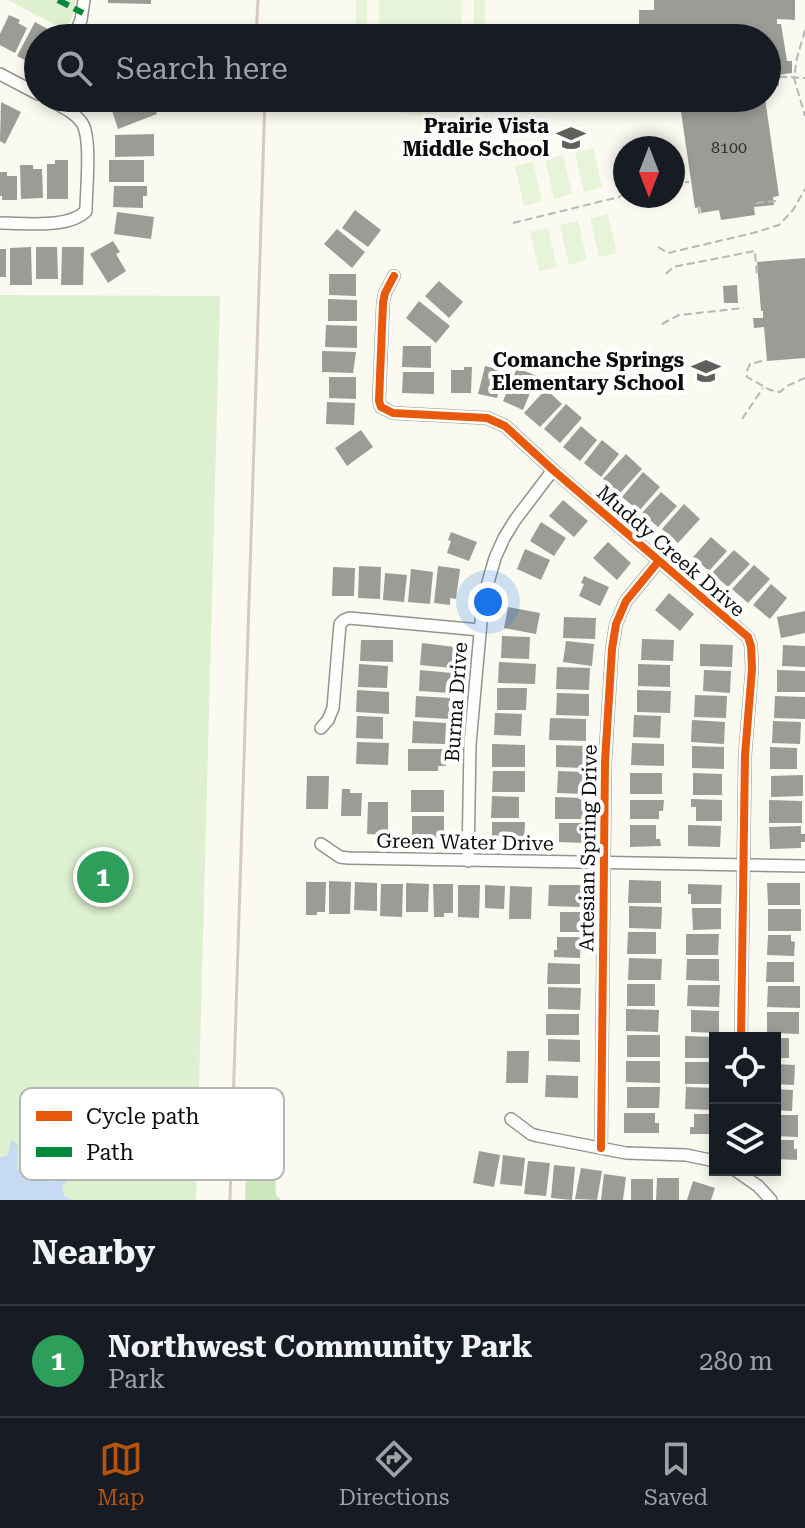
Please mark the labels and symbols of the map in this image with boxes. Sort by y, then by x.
place label: Prairie Vista Middle School [403,114,549,161]
school or university icon: Prairie Vista Middle School [556,123,586,153]
north arrow [613,136,685,208]
house number: 8100 [711,138,747,157]
place label: Comanche Springs Elementary School [492,348,684,395]
school or university icon: Comanche Springs Elementary School [691,356,721,386]
street label: Muddy Creek Drive [592,480,750,622]
your location [468,582,508,622]
street label: Burma Drive [440,641,472,763]
street label: Artesian Spring Drive [574,744,602,952]
street label: Green Water Drive [376,828,554,856]
pin: 1 [77,847,129,907]
legend [20,1088,284,1180]
text: Cycle path [86,1104,200,1129]
text: Path [86,1140,134,1165]

